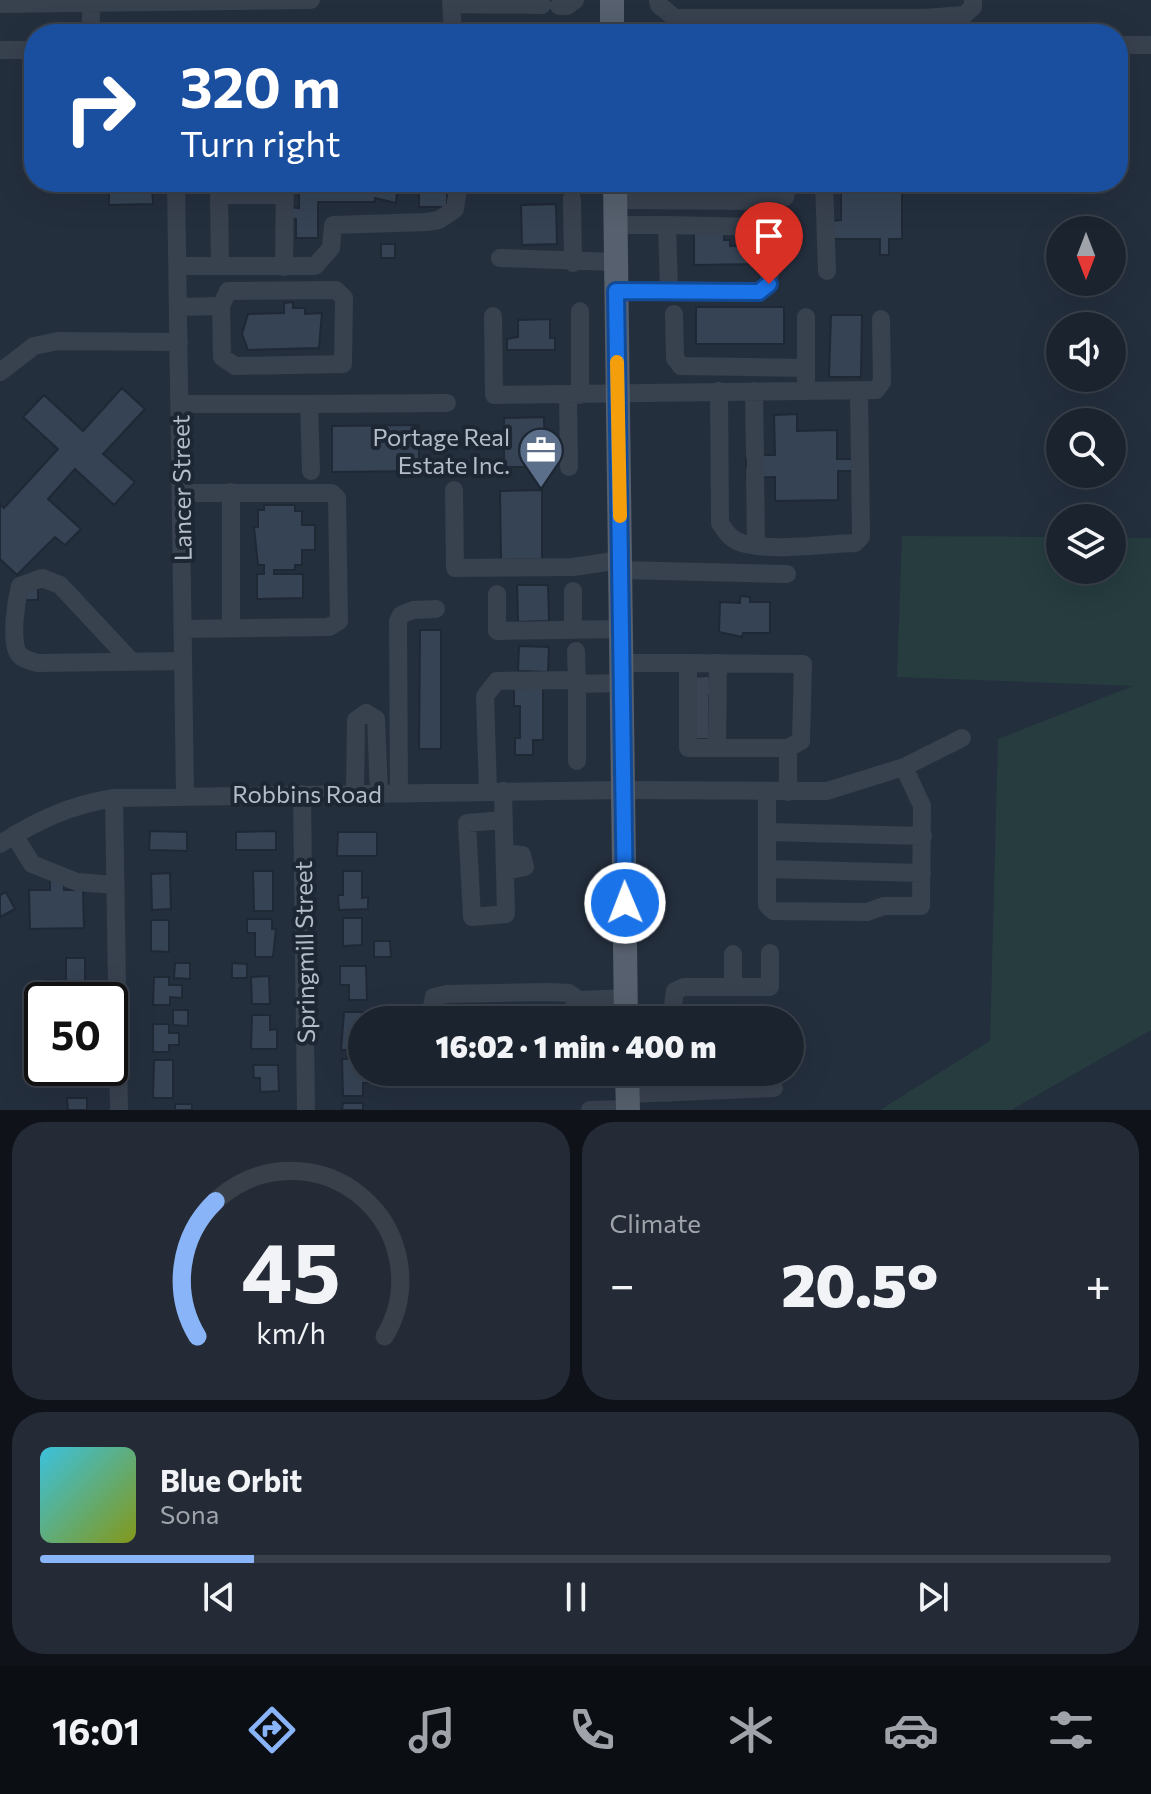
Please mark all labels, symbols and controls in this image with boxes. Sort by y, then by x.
text: 320 m [180,51,341,120]
icon: right [48,56,152,160]
text: Turn right [180,120,341,164]
pin [735,202,803,284]
icon: arrive [747,214,791,258]
north arrow [1046,216,1126,296]
map controls [1046,216,1126,584]
button: sound [1046,312,1126,392]
button: search [1046,408,1126,488]
street label: Lancer Street [165,414,197,562]
place label: Portage Real Estate Inc. [372,422,510,479]
office icon: Portage Real Estate Inc. [517,426,565,489]
button: layers [1046,504,1126,584]
street label: Robbins Road [232,779,382,808]
street label: Springmill Street [288,860,320,1044]
position arrow [583,861,667,945]
speed limit sign: 50 [24,982,128,1086]
text: 16:02 · 1 min · 400 m [436,1027,716,1064]
text: Climate [610,1207,701,1238]
text: 45 [241,1218,341,1320]
text: 20.5° [781,1246,938,1319]
text: − [610,1256,635,1310]
text: + [1085,1256,1111,1310]
text: km/h [256,1315,326,1350]
text: Blue Orbit [160,1461,302,1498]
text: Sona [160,1498,219,1529]
icon: previous [197,1575,241,1619]
icon: pause [554,1575,598,1619]
icon: next [911,1575,955,1619]
icon: directions [244,1702,300,1758]
icon: music [404,1702,460,1758]
icon: phone [564,1702,620,1758]
icon: climate [723,1702,779,1758]
icon: car [883,1702,939,1758]
icon: filters [1043,1702,1099,1758]
text: 16:01 [52,1708,140,1752]

